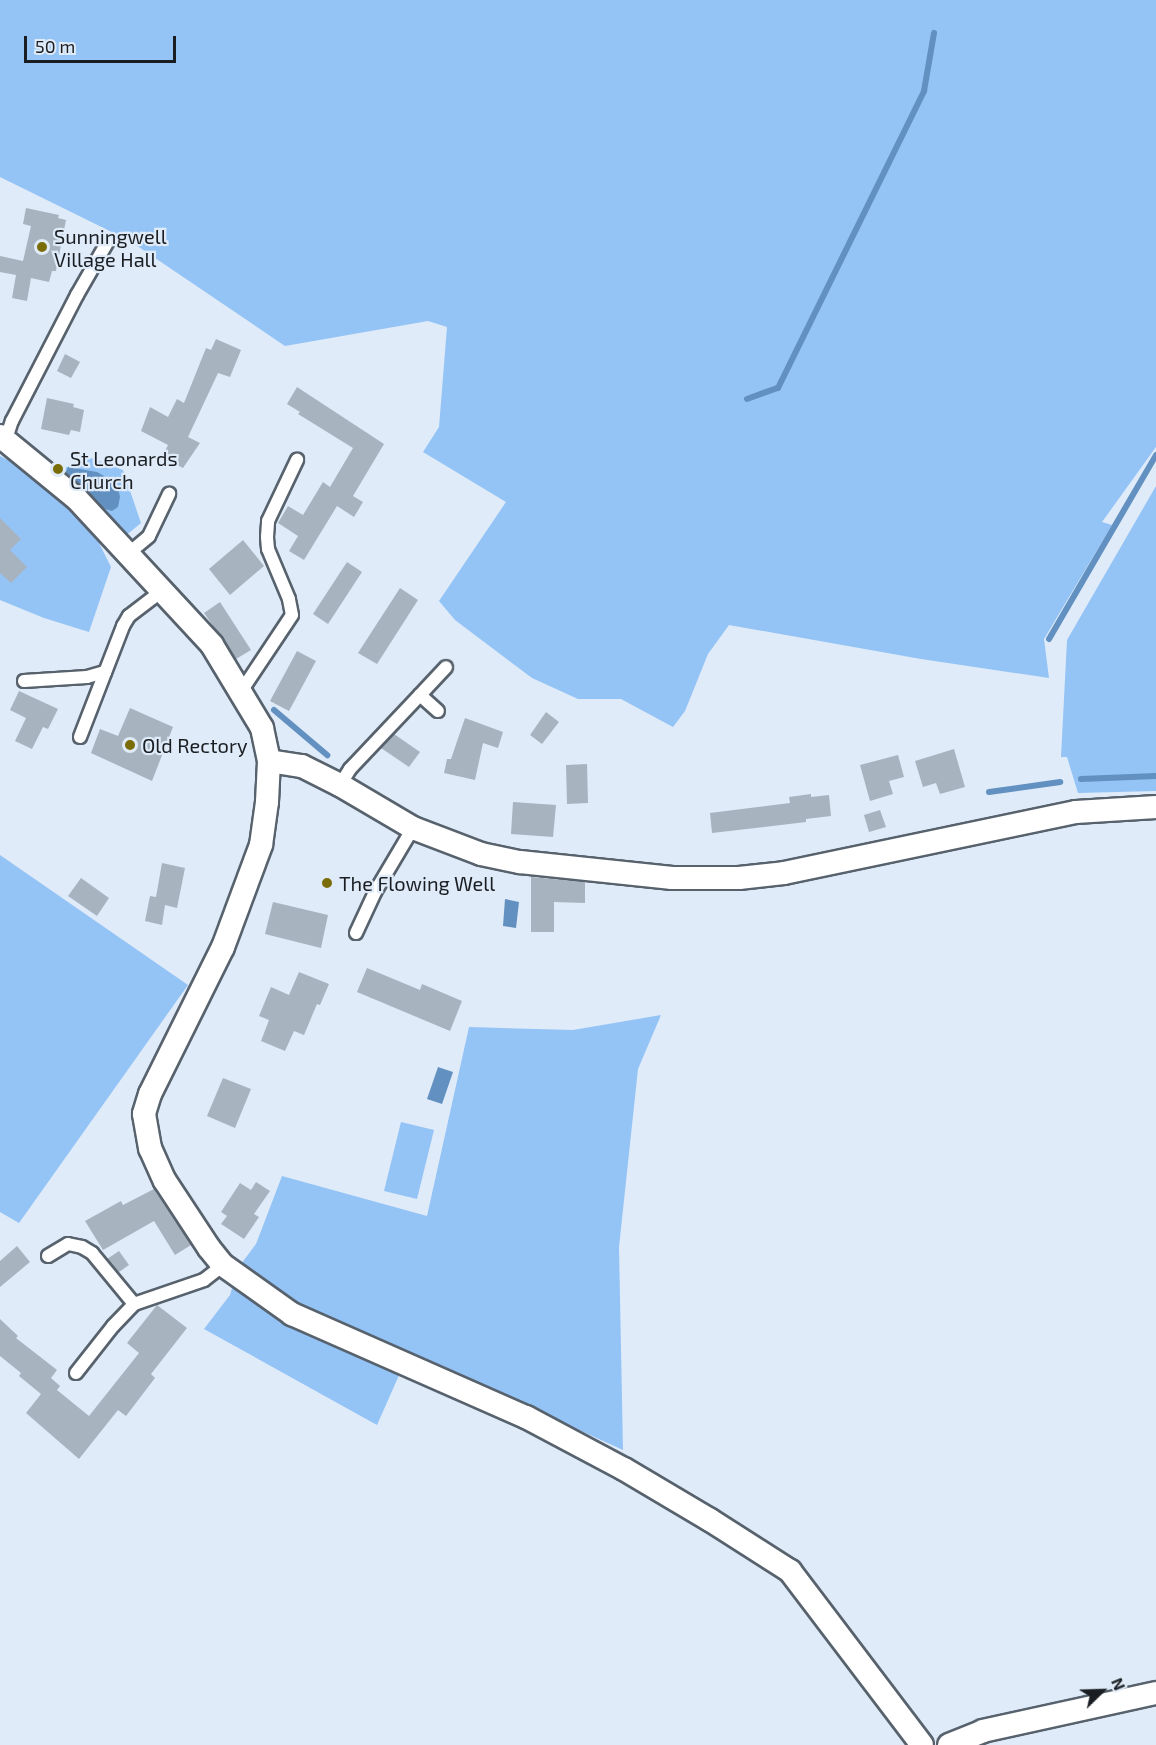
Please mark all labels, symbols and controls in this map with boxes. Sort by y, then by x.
scale bar [27,24,178,62]
text: 50 m [35,35,75,57]
place label: Sunningwell Village Hall [54,224,167,271]
marker: Sunningwell Village Hall [35,240,49,254]
place label: St Leonards Church [70,446,178,493]
marker: St Leonards Church [51,462,65,476]
place label: Old Rectory [142,733,248,757]
marker: Old Rectory [123,738,137,752]
place label: The Flowing Well [339,871,495,895]
marker: The Flowing Well [320,876,334,890]
north arrow [1072,1661,1132,1721]
text: N [1108,1675,1130,1693]

